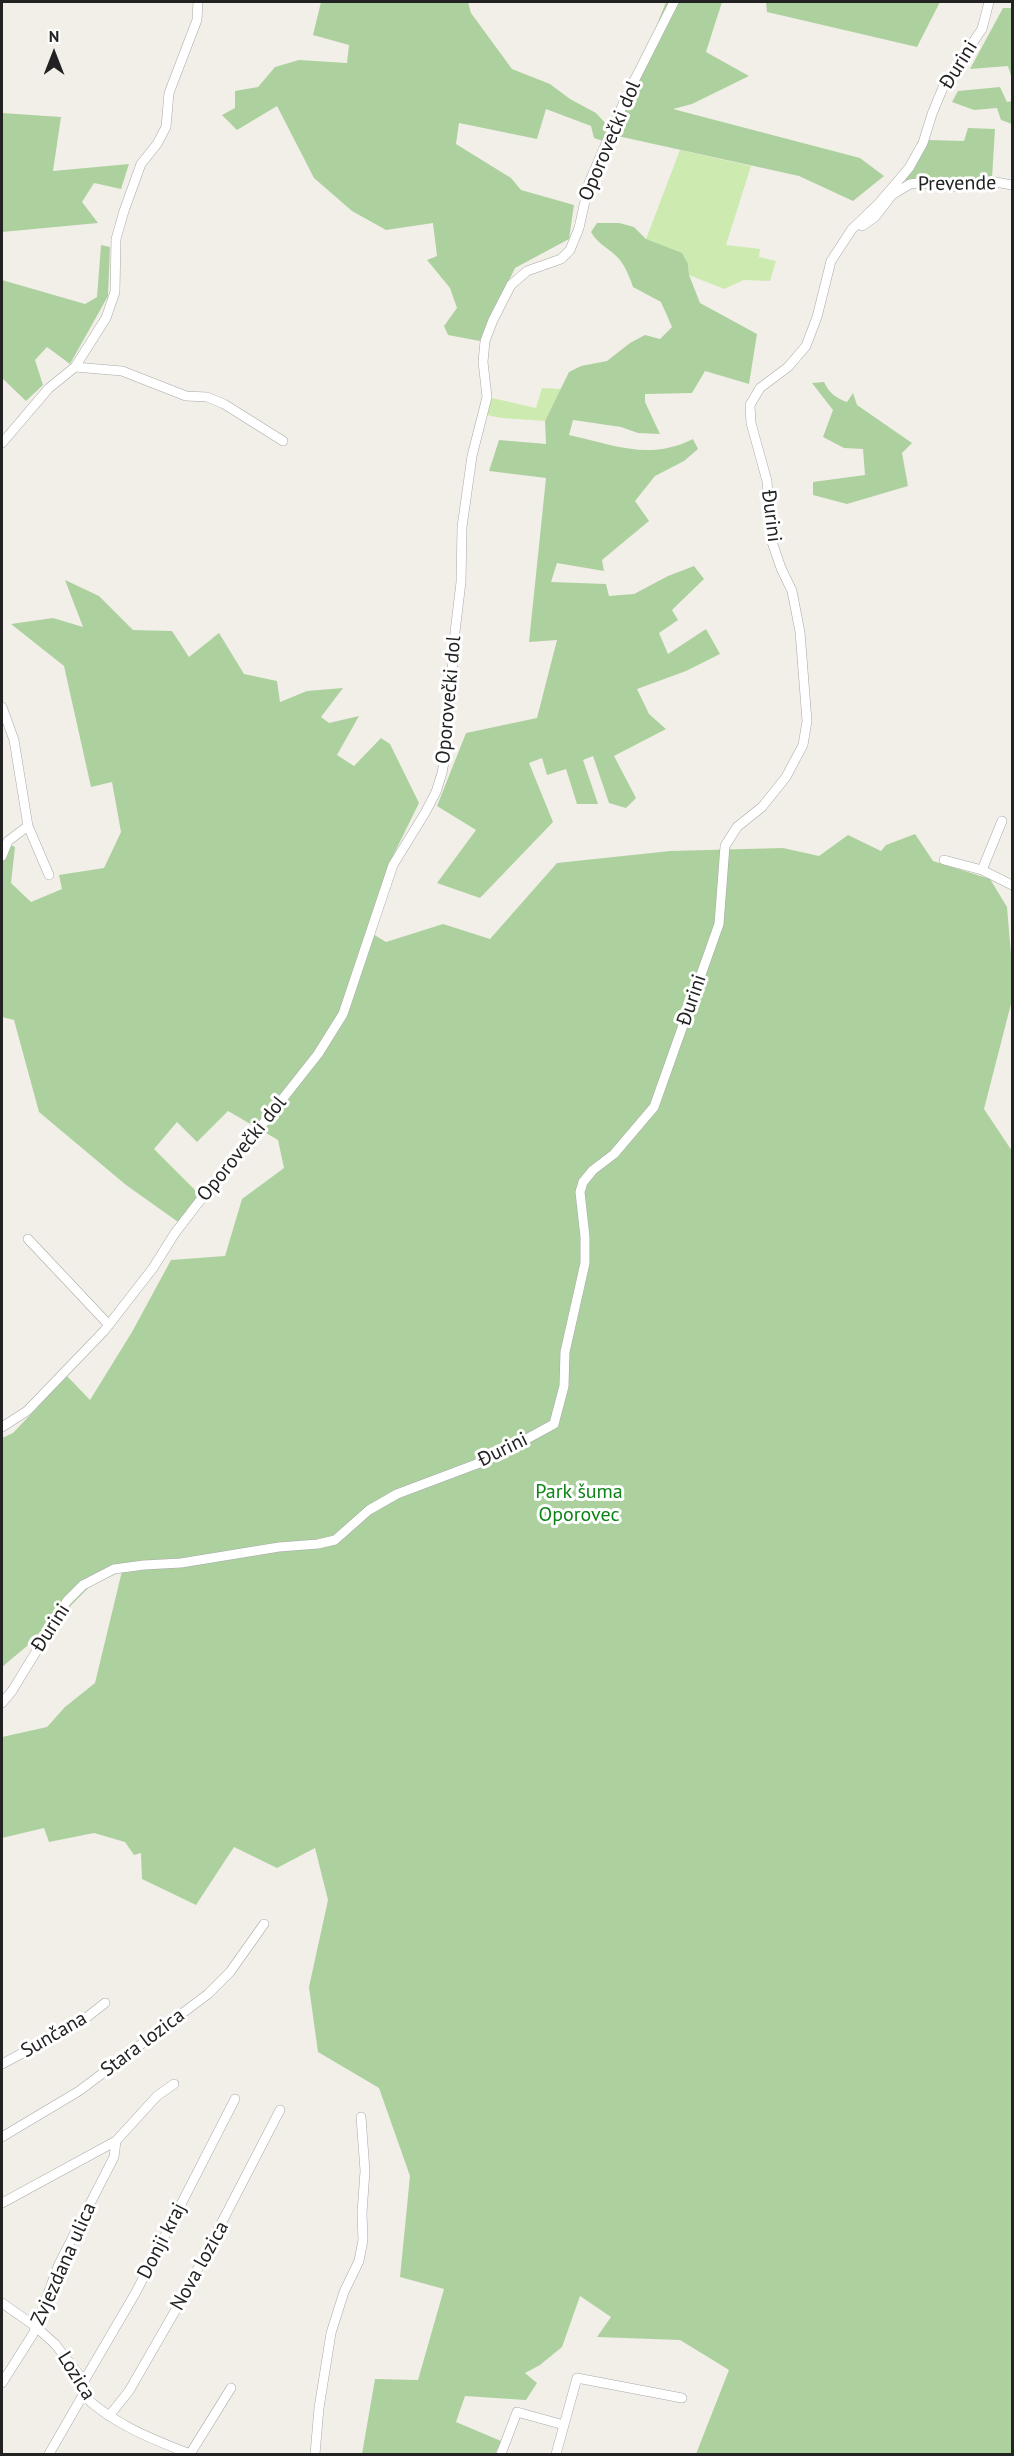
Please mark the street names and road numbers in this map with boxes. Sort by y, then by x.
street label: Đurini [935,36,983,94]
street label: Oporovečki dol [574,77,646,205]
street label: Prevende [918,171,996,197]
street label: Đurini [756,489,786,543]
street label: Oporovečki dol [431,635,467,765]
street label: Đurini [672,971,712,1029]
street label: Oporovečki dol [192,1092,292,1206]
street label: Đurini [474,1428,532,1472]
street label: Đurini [27,1599,75,1657]
street label: Stara lozica [96,2004,190,2082]
street label: Sunčana [17,2007,91,2063]
street label: Zvjezdana ulica [26,2199,102,2329]
street label: Donji kraj [133,2199,191,2283]
street label: Nova lozica [166,2217,234,2315]
street label: Lozica [52,2347,100,2405]

